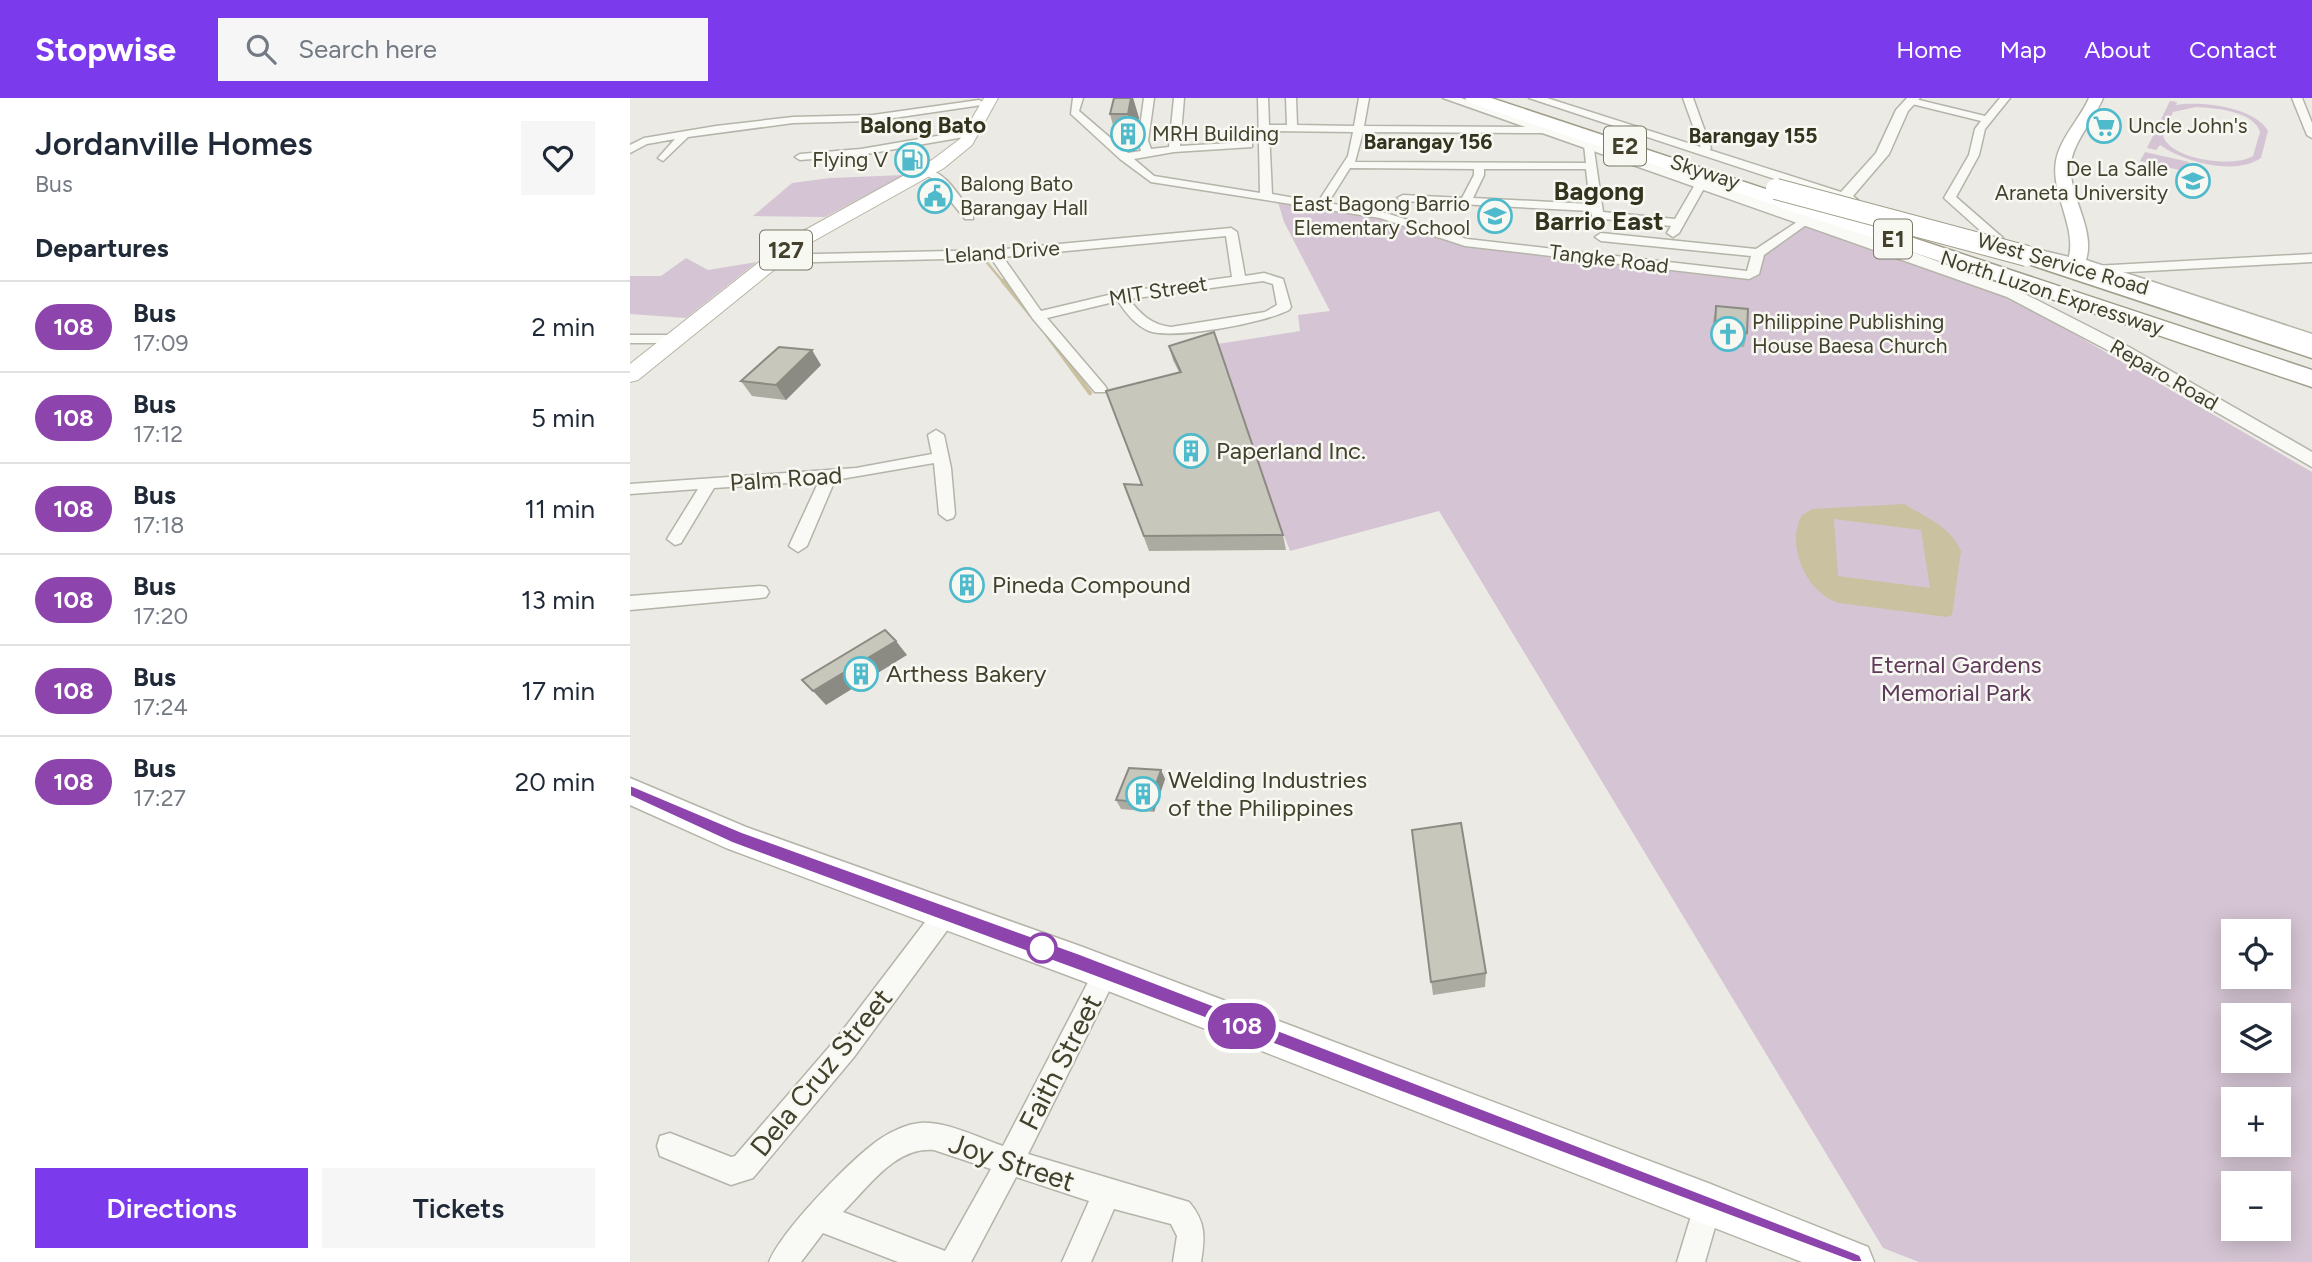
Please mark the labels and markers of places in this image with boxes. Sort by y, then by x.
supermarket icon: Uncle John's [2085,107,2123,145]
place label: Uncle John's [2128,113,2248,138]
building icon: MRH Building [1109,115,1147,153]
place label: MRH Building [1152,121,1279,146]
fuel station icon: Flying V [893,141,931,179]
place label: Flying V [812,147,888,172]
place label: De La Salle Araneta University [1995,156,2168,205]
school or university icon: De La Salle Araneta University [2174,162,2212,200]
place label: Balong Bato Barangay Hall [960,171,1088,220]
public building icon: Balong Bato Barangay Hall [916,177,954,215]
place label: East Bagong Barrio Elementary School [1292,191,1470,240]
school or university icon: East Bagong Barrio Elementary School [1476,197,1514,235]
place label: Philippine Publishing House Baesa Church [1752,309,1948,358]
church icon: Philippine Publishing House Baesa Church [1709,315,1747,353]
building icon: Paperland Inc. [1172,432,1210,470]
place label: Paperland Inc. [1216,436,1366,465]
building icon: Pineda Compound [948,566,986,604]
place label: Pineda Compound [992,570,1191,599]
building icon: Arthess Bakery [842,655,880,693]
place label: Arthess Bakery [886,659,1047,688]
place label: Welding Industries of the Philippines [1168,765,1367,822]
building icon: Welding Industries of the Philippines [1124,775,1162,813]
unlabelled marker [1027,933,1057,963]

